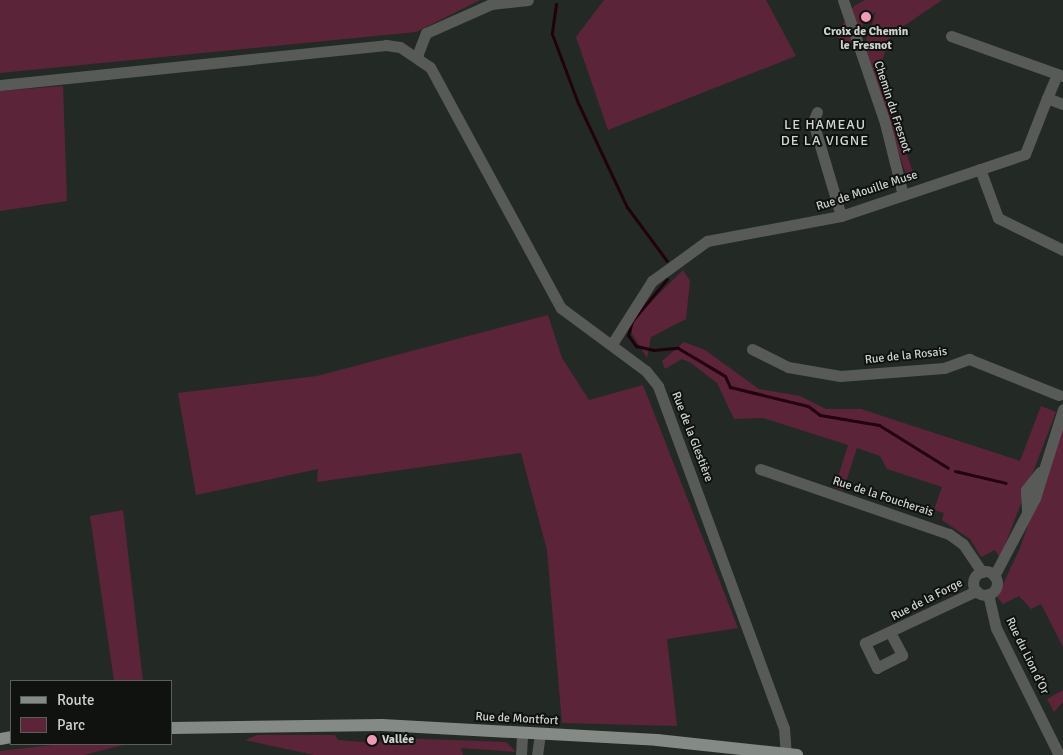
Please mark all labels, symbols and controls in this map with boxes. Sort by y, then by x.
marker: Croix de Chemin le Fresnot [860,11,872,23]
place label: Croix de Chemin le Fresnot [824,25,908,53]
street label: Chemin du Fresnot [870,59,914,155]
district label: LE HAMEAU DE LA VIGNE [779,117,871,150]
street label: Rue de Mouille Muse [814,168,920,214]
street label: Rue de la Rosais [864,345,948,367]
street label: Rue de la Glestière [668,390,716,484]
street label: Rue de la Foucherais [831,474,935,520]
street label: Rue de la Forge [889,576,965,624]
street label: Rue du Lion d'Or [1002,615,1052,697]
legend [10,680,172,745]
text: Route [57,691,94,709]
street label: Rue de Montfort [475,710,559,728]
text: Parc [57,716,85,734]
place label: Vallée [382,733,414,747]
marker: Vallée [366,734,378,746]

